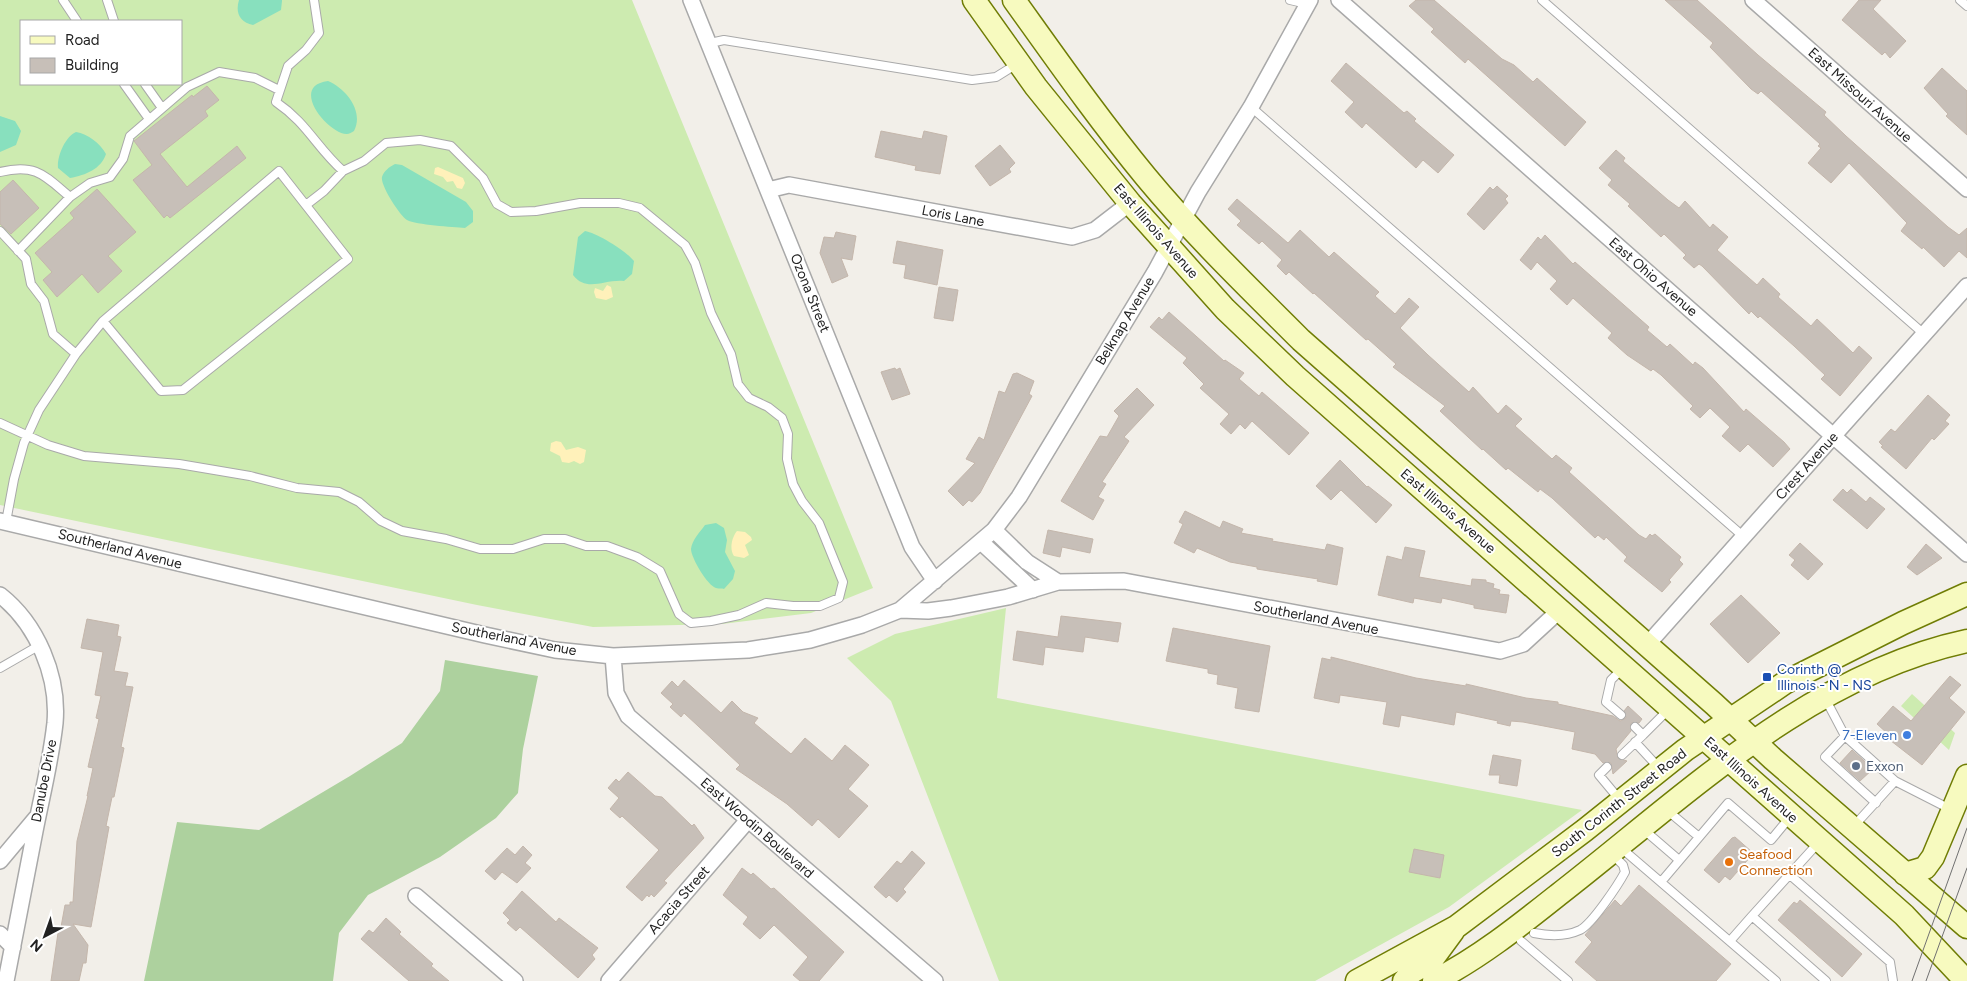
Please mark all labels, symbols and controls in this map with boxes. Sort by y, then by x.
legend [20,20,182,85]
text: Road [65,31,100,49]
street label: East Missouri Avenue [1805,44,1916,146]
text: Building [65,56,119,74]
street label: East Illinois Avenue [1110,180,1202,282]
street label: Loris Lane [920,202,986,230]
street label: East Ohio Avenue [1605,234,1701,320]
street label: Ozona Street [786,251,834,335]
street label: Belknap Avenue [1092,273,1158,368]
street label: Crest Avenue [1772,428,1842,503]
street label: East Illinois Avenue [1397,465,1499,557]
street label: Southerland Avenue [56,525,184,573]
street label: Southerland Avenue [1252,598,1380,639]
street label: Southerland Avenue [450,619,578,660]
place label: Corinth @ Illinois - N - NS [1777,661,1872,694]
marker: Corinth @ Illinois - N - NS [1761,671,1773,683]
place label: 7-Eleven [1842,727,1897,744]
marker: 7-Eleven [1901,729,1913,741]
street label: East Illinois Avenue [1701,733,1802,827]
street label: Danube Drive [28,738,60,824]
street label: South Corinth Street Road [1548,745,1690,861]
place label: Exxon [1866,758,1904,775]
marker: Exxon [1850,760,1862,772]
street label: East Woodin Boulevard [697,774,817,882]
place label: Seafood Connection [1739,846,1813,879]
marker: Seafood Connection [1723,856,1735,868]
street label: Acacia Street [645,862,713,938]
north arrow [20,911,70,961]
text: N [27,935,46,955]

